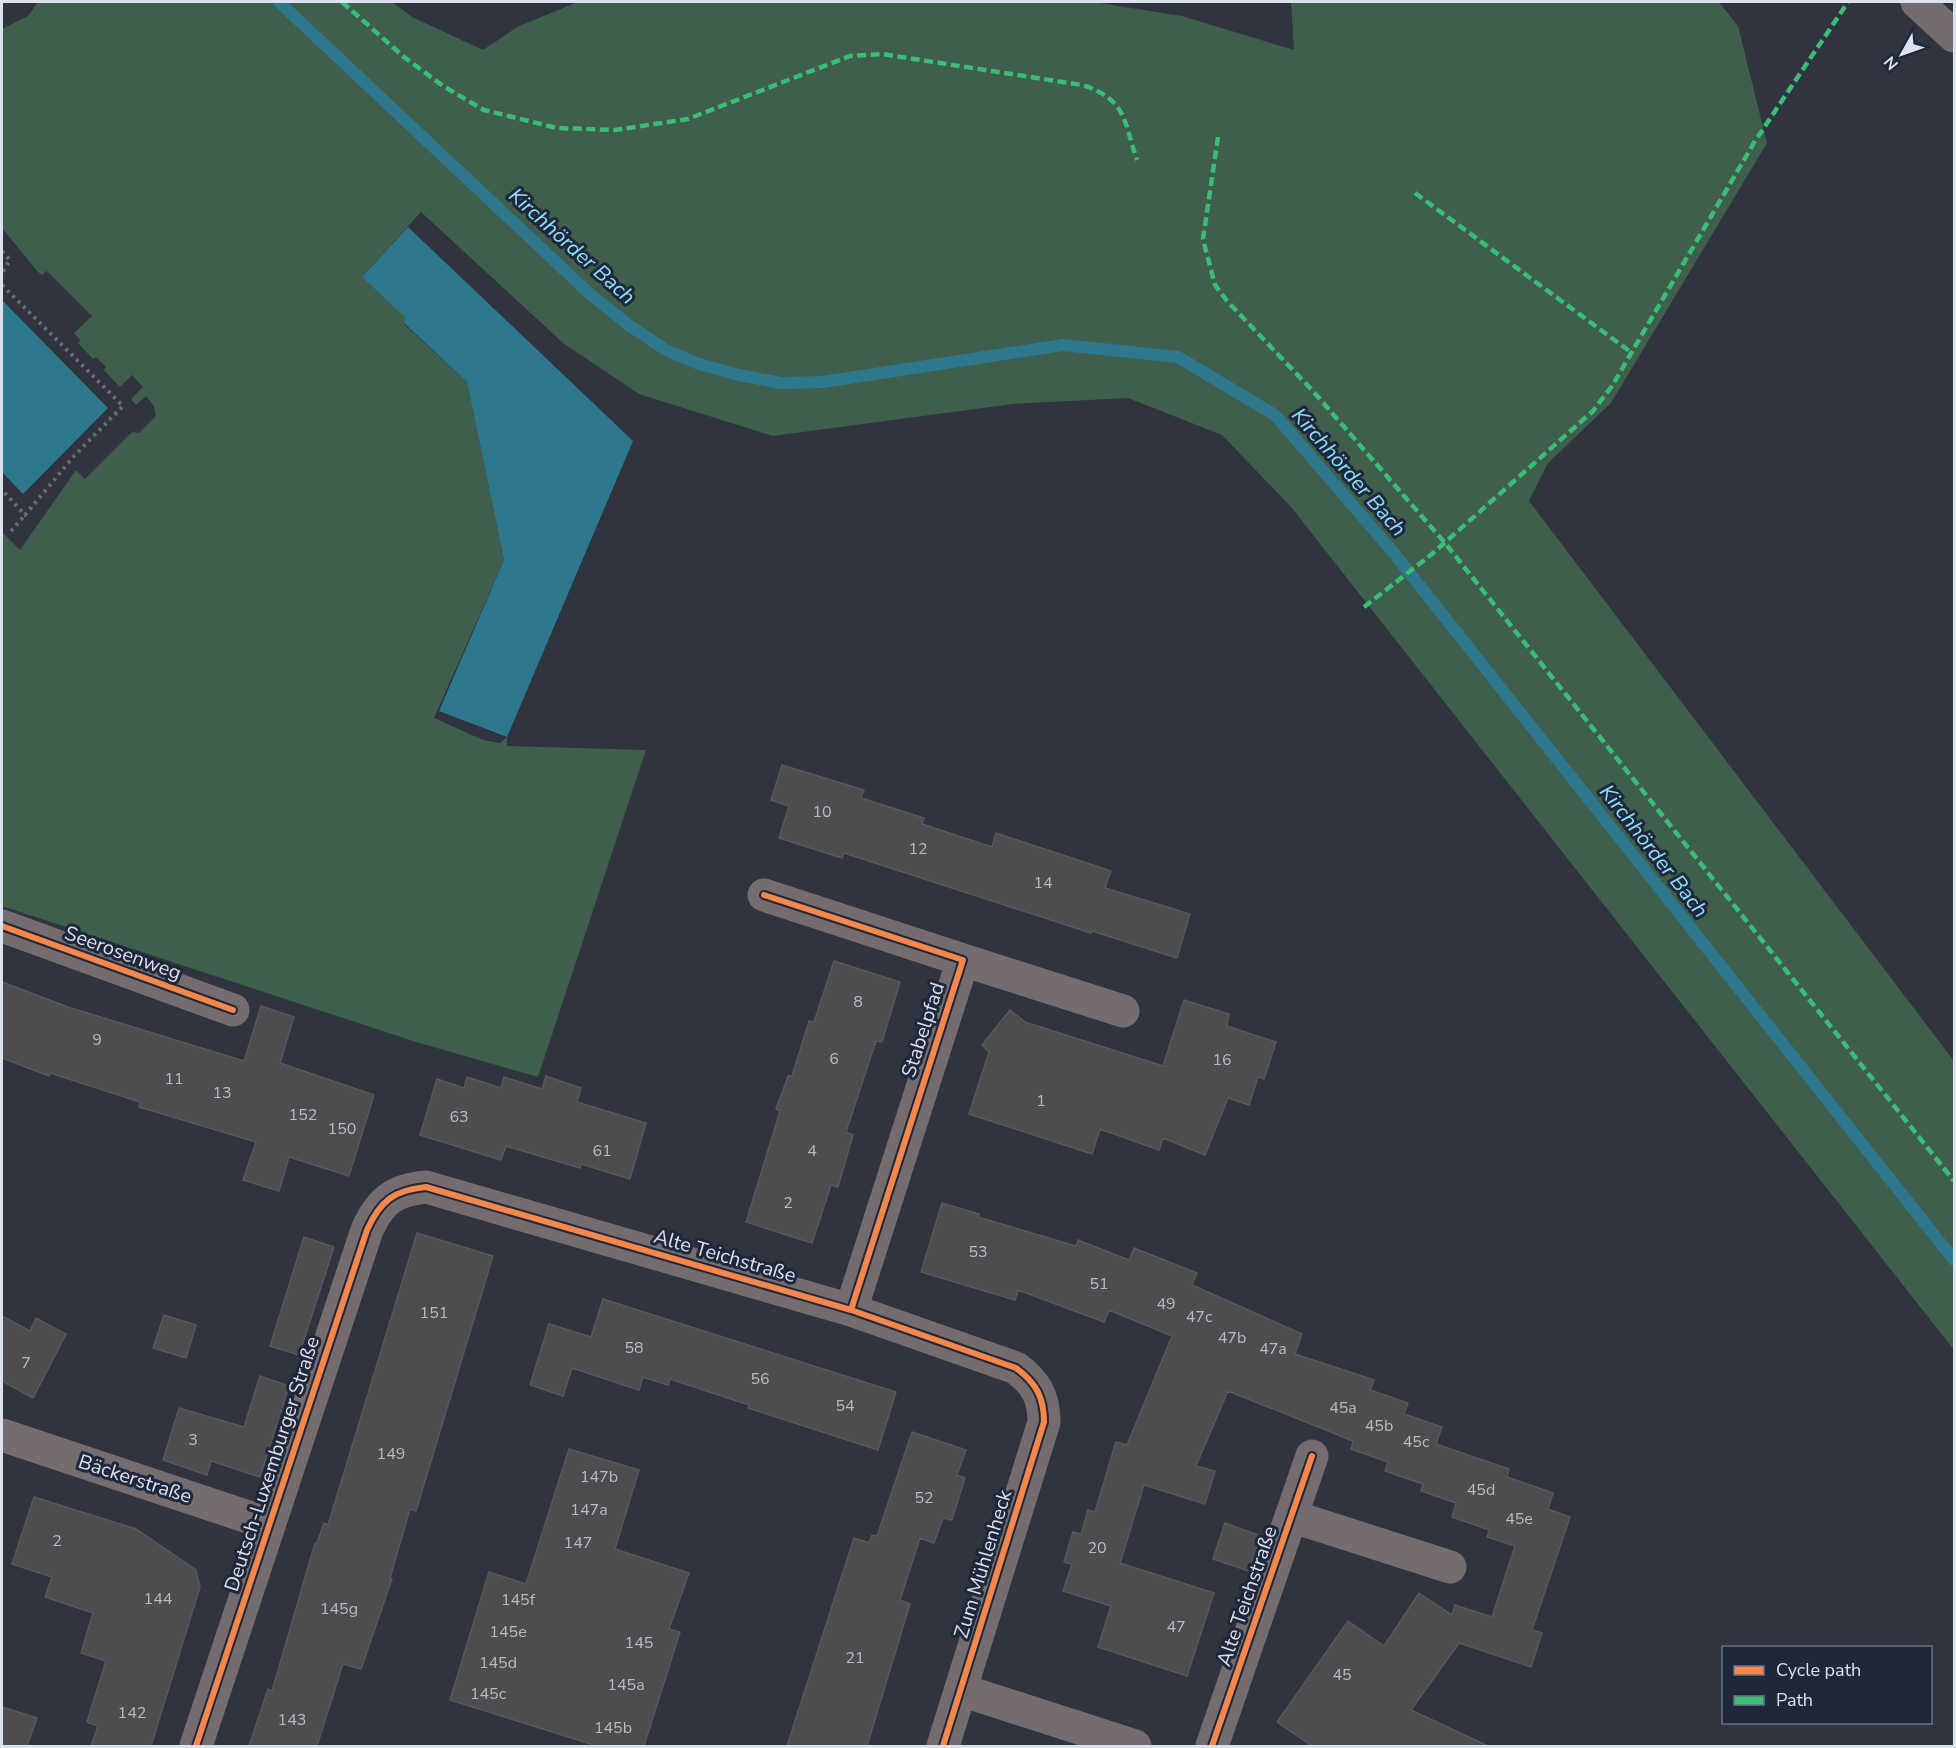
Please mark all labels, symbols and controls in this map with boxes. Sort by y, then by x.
north arrow [1872,24,1932,84]
text: N [1879,51,1904,75]
water label: Kirchhörder Bach [503,182,641,310]
water label: Kirchhörder Bach [1286,402,1412,542]
water label: Kirchhörder Bach [1593,779,1715,923]
house number: 10 [812,801,832,823]
house number: 12 [908,838,928,860]
house number: 14 [1033,872,1053,894]
street label: Seerosenweg [61,919,185,987]
street label: Stabelpfad [895,979,951,1081]
house number: 8 [853,991,863,1013]
house number: 9 [92,1029,102,1051]
house number: 6 [829,1048,839,1070]
house number: 16 [1212,1049,1232,1071]
house number: 11 [164,1068,184,1090]
house number: 13 [212,1082,232,1104]
house number: 1 [1036,1090,1046,1112]
house number: 152 [289,1104,317,1126]
house number: 63 [449,1106,469,1128]
house number: 150 [328,1118,356,1140]
house number: 61 [592,1140,612,1162]
house number: 4 [807,1140,817,1162]
house number: 2 [783,1192,793,1214]
street label: Alte Teichstraße [651,1223,799,1289]
house number: 53 [968,1241,988,1263]
house number: 51 [1089,1273,1109,1295]
house number: 49 [1156,1293,1176,1315]
house number: 151 [420,1302,448,1324]
house number: 47c [1186,1306,1213,1328]
house number: 47b [1218,1327,1246,1349]
street label: Deutsch-Luxemburger Straße [218,1333,326,1595]
house number: 58 [624,1337,644,1359]
house number: 47a [1259,1338,1287,1360]
house number: 7 [21,1352,31,1374]
house number: 56 [750,1368,770,1390]
house number: 54 [835,1395,855,1417]
house number: 45a [1329,1397,1357,1419]
house number: 45b [1365,1415,1393,1437]
house number: 3 [188,1429,198,1451]
house number: 45c [1403,1431,1430,1453]
house number: 149 [377,1443,405,1465]
street label: Bäckerstraße [75,1448,195,1510]
house number: 147b [580,1466,618,1488]
house number: 45d [1467,1479,1495,1501]
street label: Zum Mühlenheck [948,1486,1019,1642]
house number: 52 [914,1487,934,1509]
house number: 147a [570,1499,608,1521]
house number: 45e [1505,1508,1533,1530]
street label: Alte Teichstraße [1210,1522,1284,1670]
house number: 2 [52,1530,62,1552]
house number: 147 [564,1532,592,1554]
house number: 20 [1087,1537,1107,1559]
house number: 144 [144,1588,173,1610]
house number: 145f [501,1589,536,1611]
house number: 145g [320,1598,358,1620]
house number: 47 [1166,1616,1186,1638]
house number: 145e [489,1621,527,1643]
house number: 145 [625,1632,653,1654]
legend [1722,1646,1932,1724]
house number: 21 [845,1647,865,1669]
house number: 145d [479,1652,517,1674]
text: Cycle path [1776,1658,1861,1682]
house number: 45 [1332,1664,1352,1686]
house number: 145a [607,1674,645,1696]
house number: 145c [470,1683,507,1705]
text: Path [1776,1688,1813,1712]
house number: 142 [118,1702,146,1724]
house number: 143 [278,1709,306,1731]
house number: 145b [594,1717,632,1739]

